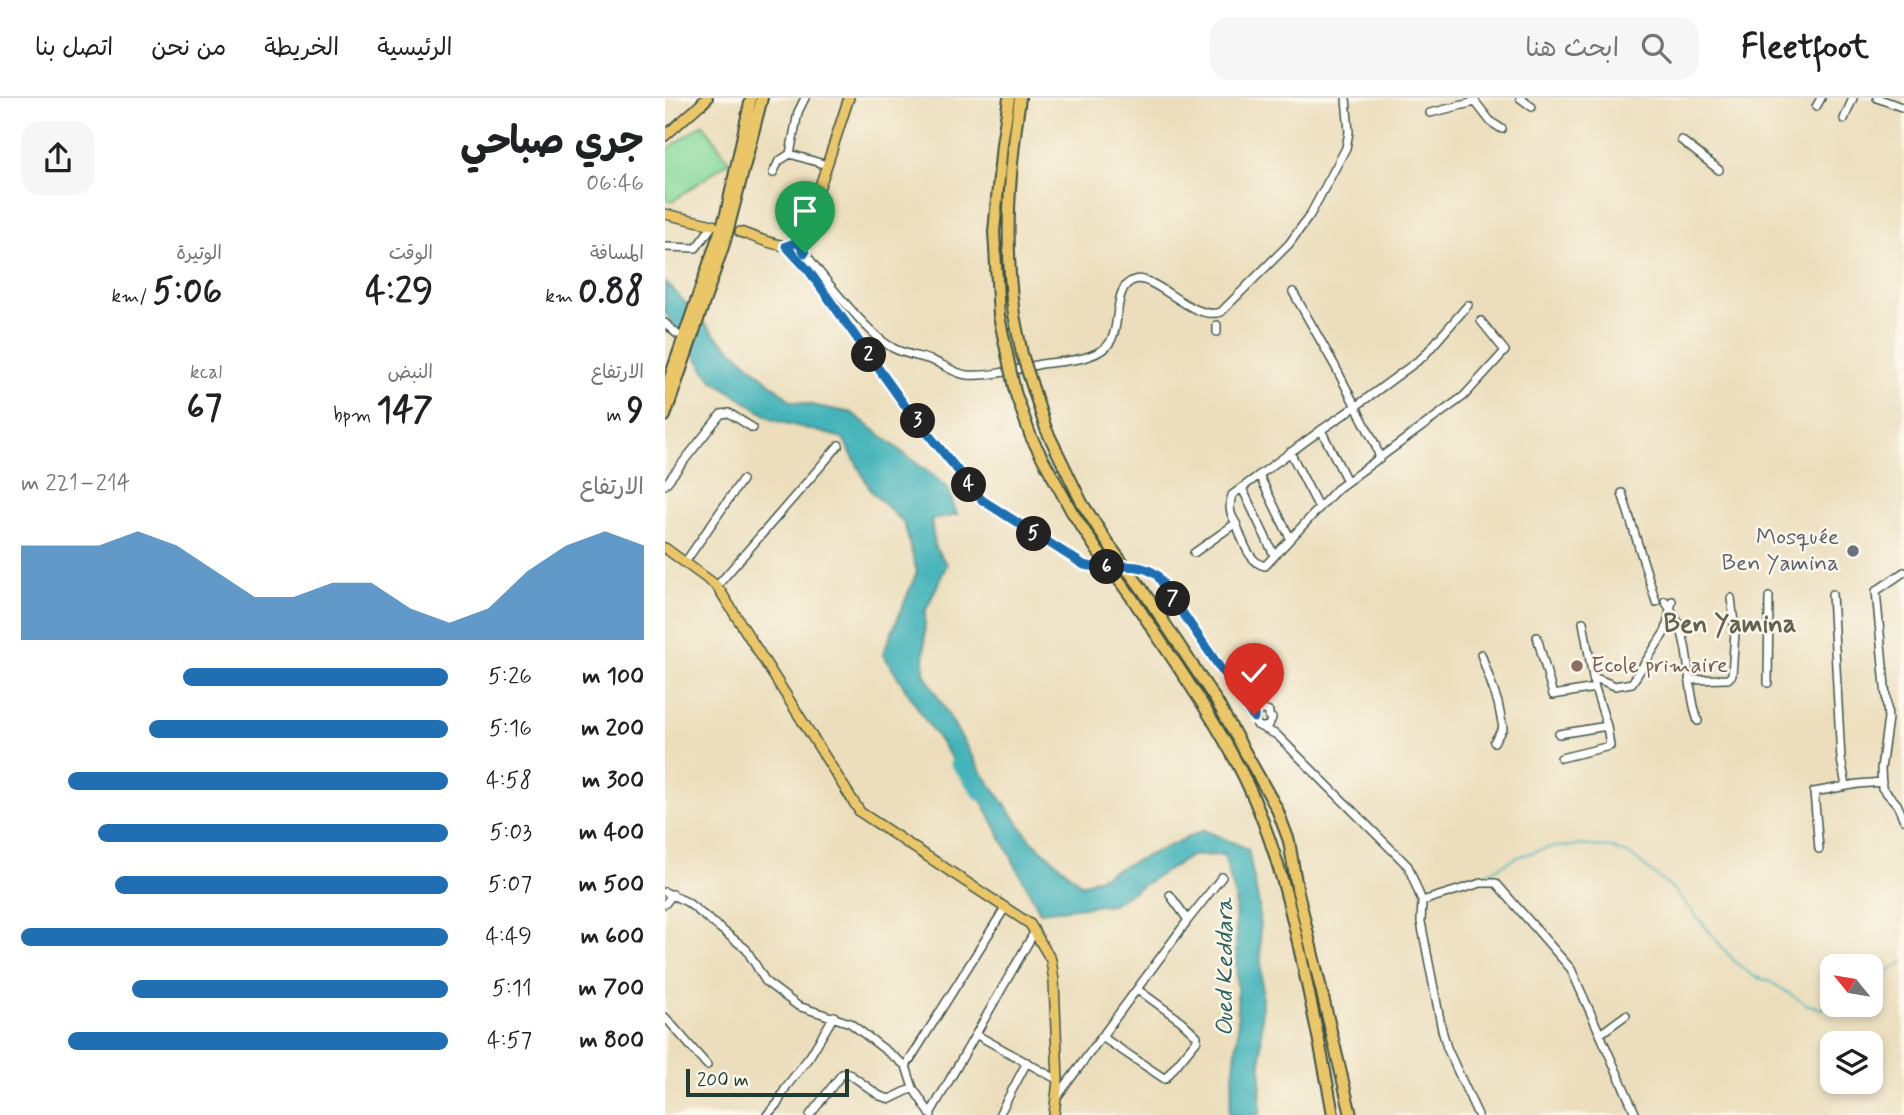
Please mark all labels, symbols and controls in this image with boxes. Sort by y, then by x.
search box [1209,17,1699,80]
text: Fleetfoot [1741,26,1869,70]
icon: search [1637,29,1675,67]
text: ابحث هنا [1525,32,1619,66]
text: اتصل بنا [35,33,113,64]
text: من نحن [151,33,226,64]
text: الخريطة [264,33,339,64]
text: الرئيسية [377,33,453,64]
text: جري صباحي [460,118,644,167]
button: share [21,121,95,195]
text: 06:46 [586,169,644,199]
pin [775,181,835,253]
icon: arrive [786,192,824,230]
text: الوتيرة [176,241,222,266]
text: الوقت [389,241,433,266]
text: المسافة [590,241,644,266]
text: 5:06 [153,269,222,315]
text: 4:29 [365,269,433,315]
text: 0.88 [578,269,644,315]
text: /km [112,284,153,309]
text: km [545,284,578,309]
pin: 2 [851,338,887,372]
text: 2 [864,342,873,367]
text: kcal [190,360,222,385]
text: النبض [388,360,433,385]
text: الارتفاع [591,360,644,385]
text: 67 [186,385,222,431]
text: 147 [377,388,433,434]
text: 9 [627,388,644,434]
text: bpm [333,403,377,428]
text: m [607,403,627,428]
pin: 3 [901,404,935,438]
text: 3 [913,408,922,433]
pin: 4 [951,468,987,502]
text: 214–221 m [21,469,130,499]
text: 4 [963,472,974,497]
text: الارتفاع [580,473,644,503]
pin: 5 [1017,516,1051,551]
text: 5 [1028,521,1039,546]
place label: Mosquée Ben Yamina [1722,523,1839,579]
marker: Mosquée Ben Yamina [1845,543,1861,559]
pin: 6 [1089,550,1125,584]
text: 6 [1102,554,1111,579]
pin: 7 [1155,582,1191,616]
text: 7 [1167,586,1178,611]
district label: Ben Yamina [1664,608,1796,642]
pin [1224,643,1284,715]
place label: Ecole primaire [1591,651,1728,681]
icon: check [1235,654,1273,692]
marker: Ecole primaire [1569,658,1585,674]
text: 5:26 [488,662,532,692]
text: 100 m [582,662,644,692]
text: 5:16 [489,714,532,744]
text: 200 m [581,714,644,744]
text: 4:58 [486,766,532,796]
text: 300 m [582,766,644,796]
text: 5:03 [489,818,532,848]
text: 400 m [579,818,644,848]
text: 5:07 [488,870,532,900]
text: 500 m [579,870,644,900]
water label: Oued Keddara [1210,896,1241,1036]
text: 4:49 [485,922,532,952]
text: 600 m [581,922,644,952]
north arrow [1820,954,1883,1017]
map controls [1820,954,1883,1094]
text: 5:11 [492,974,532,1004]
text: 700 m [579,974,644,1004]
text: 4:57 [487,1026,532,1056]
text: 800 m [580,1026,644,1056]
button: layers [1820,1031,1883,1094]
scale bar [686,1066,849,1098]
text: 200 m [697,1068,749,1093]

